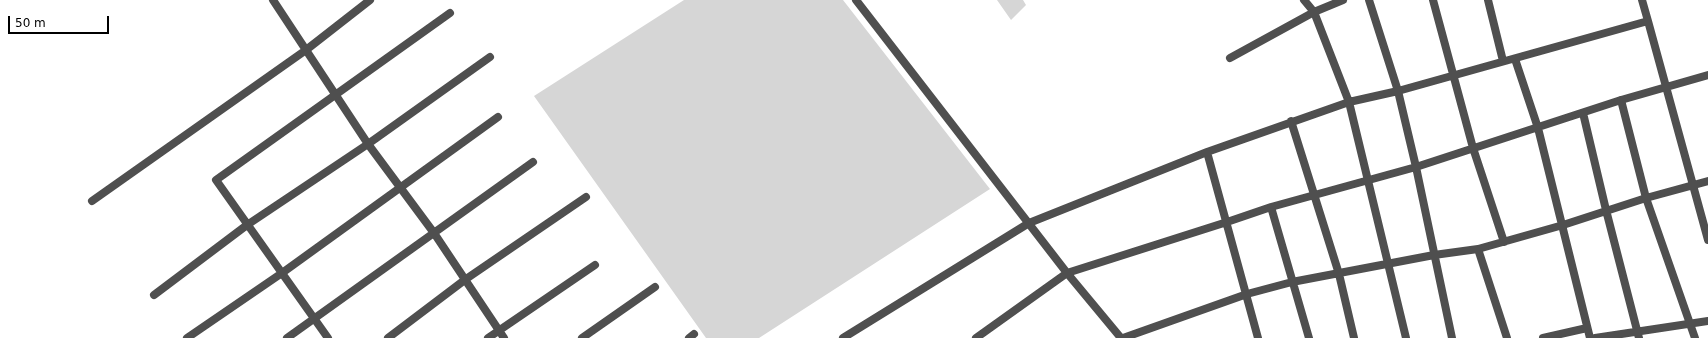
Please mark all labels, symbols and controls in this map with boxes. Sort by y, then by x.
scale bar [10,8,111,34]
text: 50 m [15,16,46,30]

